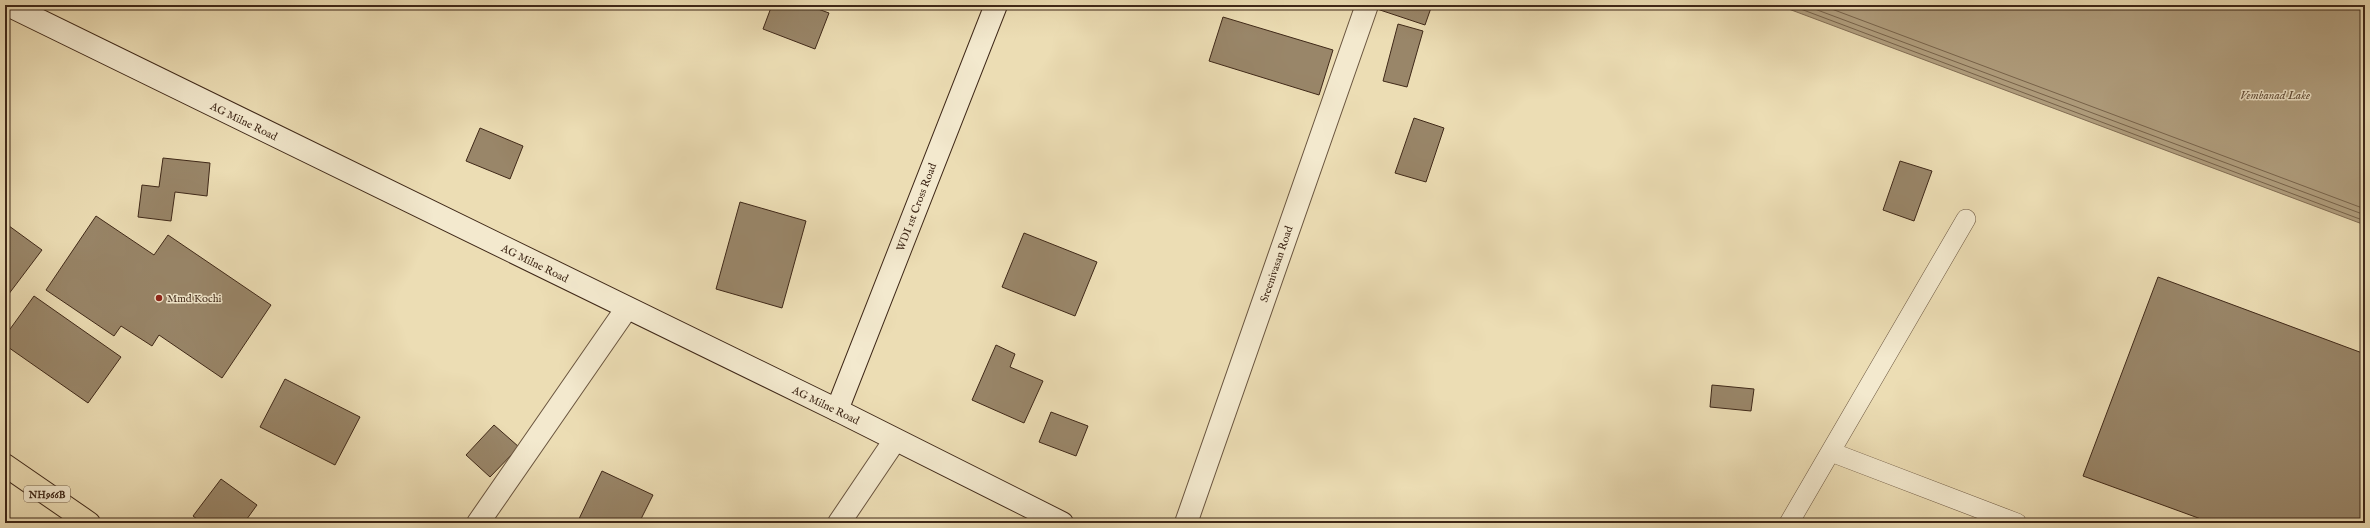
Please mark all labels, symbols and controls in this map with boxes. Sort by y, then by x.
water label: Vembanad Lake [2240,88,2310,103]
street label: AG Milne Road [207,99,280,144]
street label: WDI 1st Cross Road [894,161,940,253]
street label: Sreenivasan Road [1257,224,1297,304]
street label: AG Milne Road [498,241,571,286]
place label: Mmd Kochi [167,292,221,306]
marker: Mmd Kochi [154,293,164,303]
street label: AG Milne Road [789,383,862,428]
road number: NH966B [24,486,70,502]

